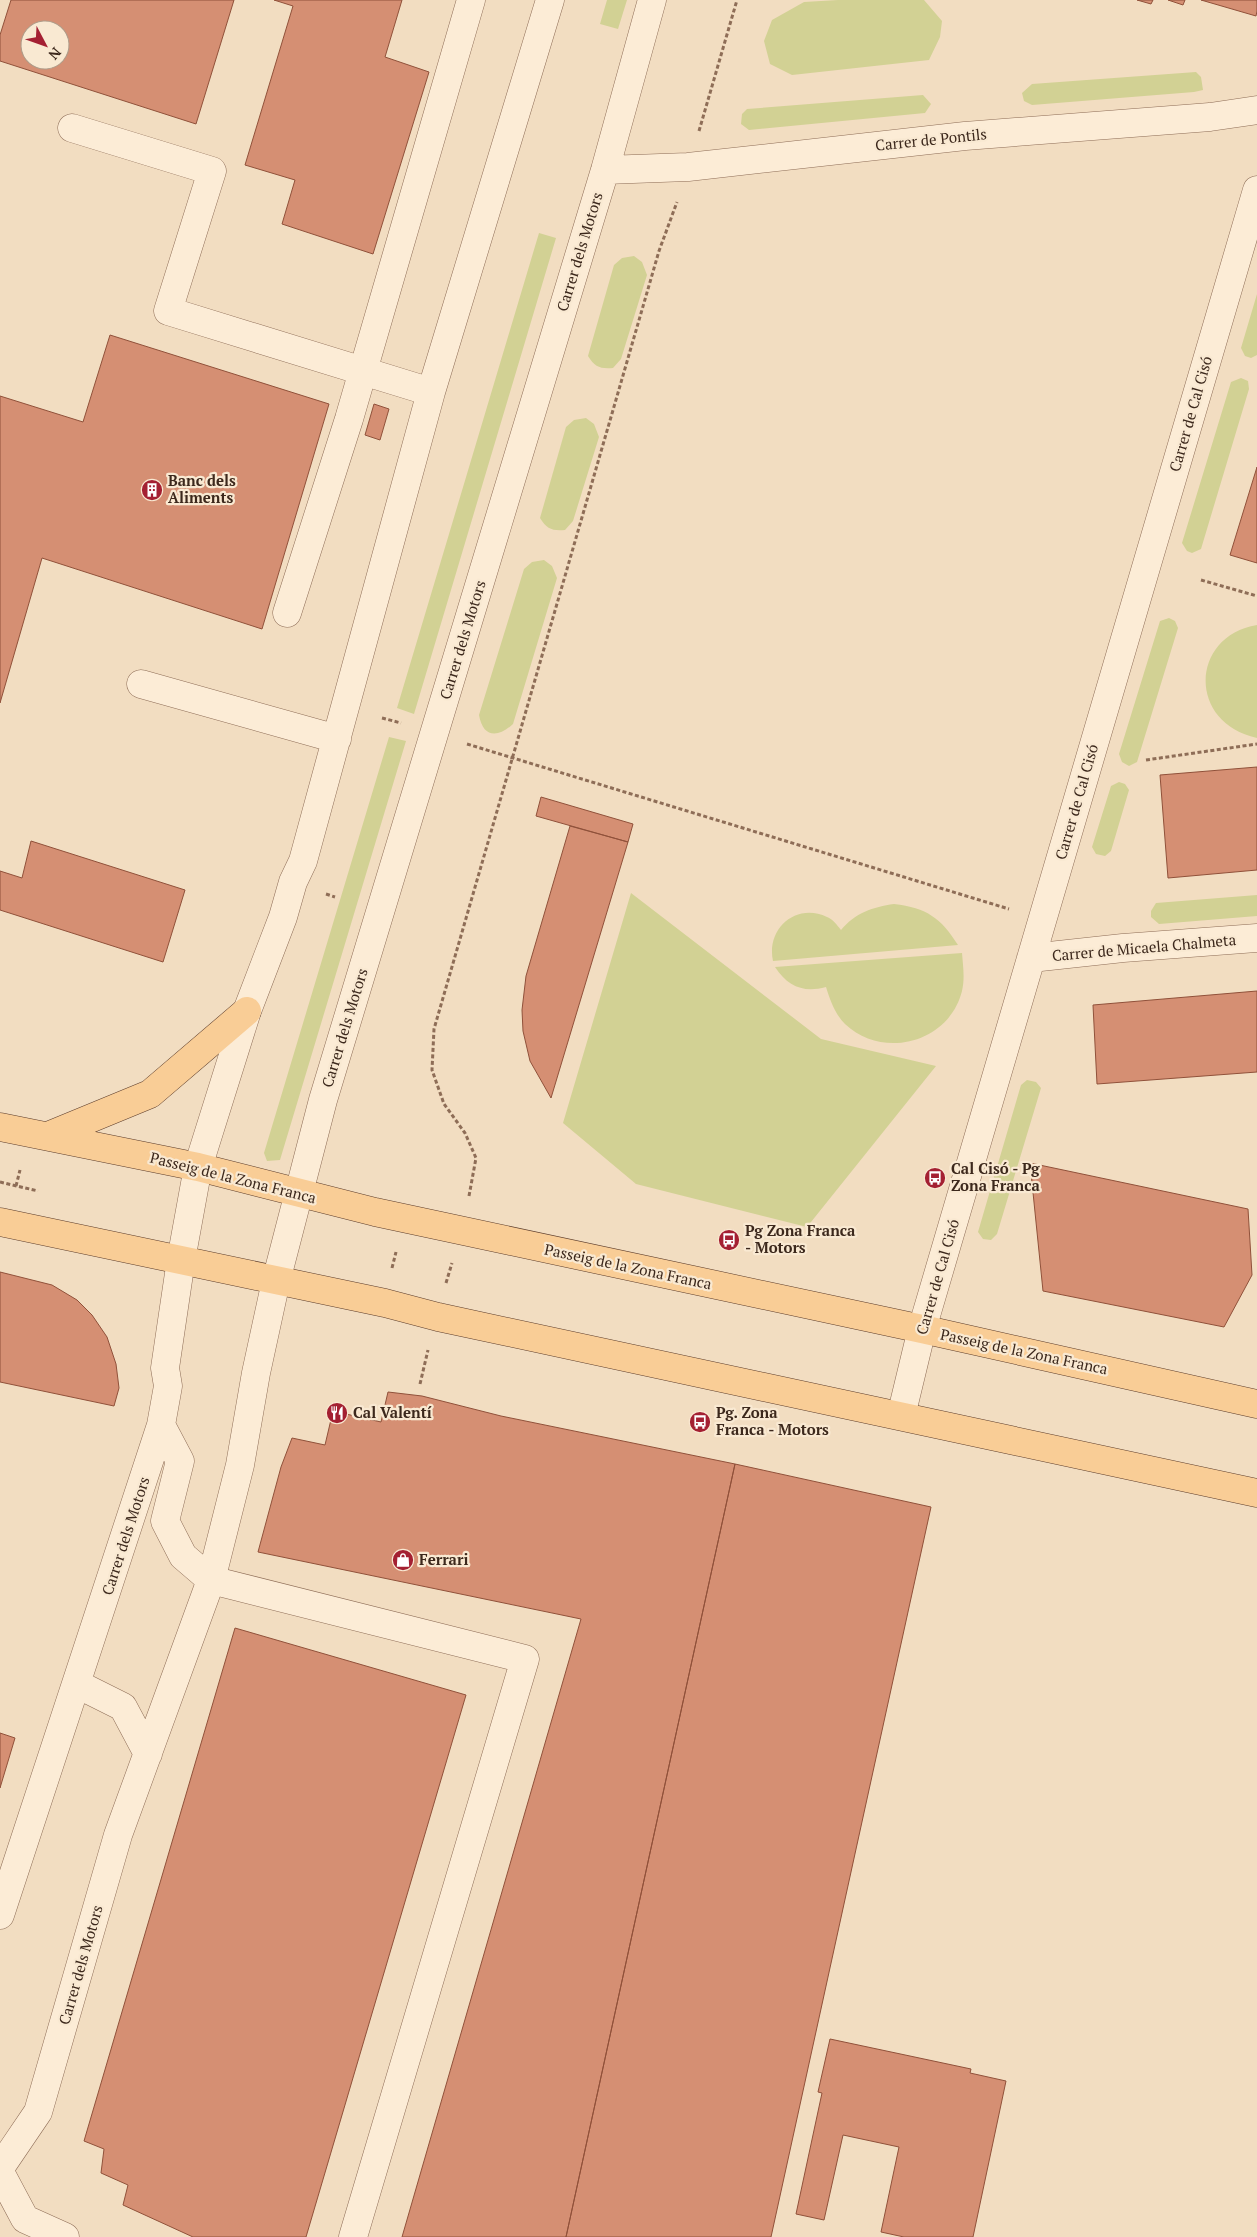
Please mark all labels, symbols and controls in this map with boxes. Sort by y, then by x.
north arrow [20,20,70,70]
text: N [44,44,66,64]
street label: Carrer de Pontils [874,123,988,155]
street label: Carrer dels Motors [551,190,607,314]
street label: Carrer de Cal Cisó [1164,353,1216,474]
place label: Banc dels Aliments [168,470,236,507]
building icon: Banc dels Aliments [140,478,164,502]
street label: Carrer dels Motors [434,578,490,702]
street label: Carrer de Cal Cisó [1050,741,1102,862]
street label: Carrer de Micaela Chalmeta [1051,929,1237,965]
street label: Carrer dels Motors [316,966,372,1090]
street label: Passeig de la Zona Franca [148,1147,319,1207]
place label: Cal Cisó - Pg Zona Franca [951,1158,1040,1195]
bus stop icon: Cal Cisó - Pg Zona Franca [923,1166,947,1190]
street label: Carrer de Cal Cisó [911,1216,963,1337]
place label: Pg Zona Franca - Motors [745,1220,856,1257]
bus stop icon: Pg Zona Franca - Motors [717,1228,741,1252]
street label: Passeig de la Zona Franca [543,1239,714,1294]
street label: Passeig de la Zona Franca [939,1324,1110,1379]
restaurant icon: Cal Valentí [325,1401,349,1425]
place label: Cal Valentí [353,1402,432,1422]
place label: Pg. Zona Franca - Motors [716,1402,829,1439]
bus stop icon: Pg. Zona Franca - Motors [688,1410,712,1434]
street label: Carrer dels Motors [96,1474,154,1598]
shop icon: Ferrari [391,1548,415,1572]
place label: Ferrari [419,1549,468,1569]
street label: Carrer dels Motors [53,1903,107,2027]

